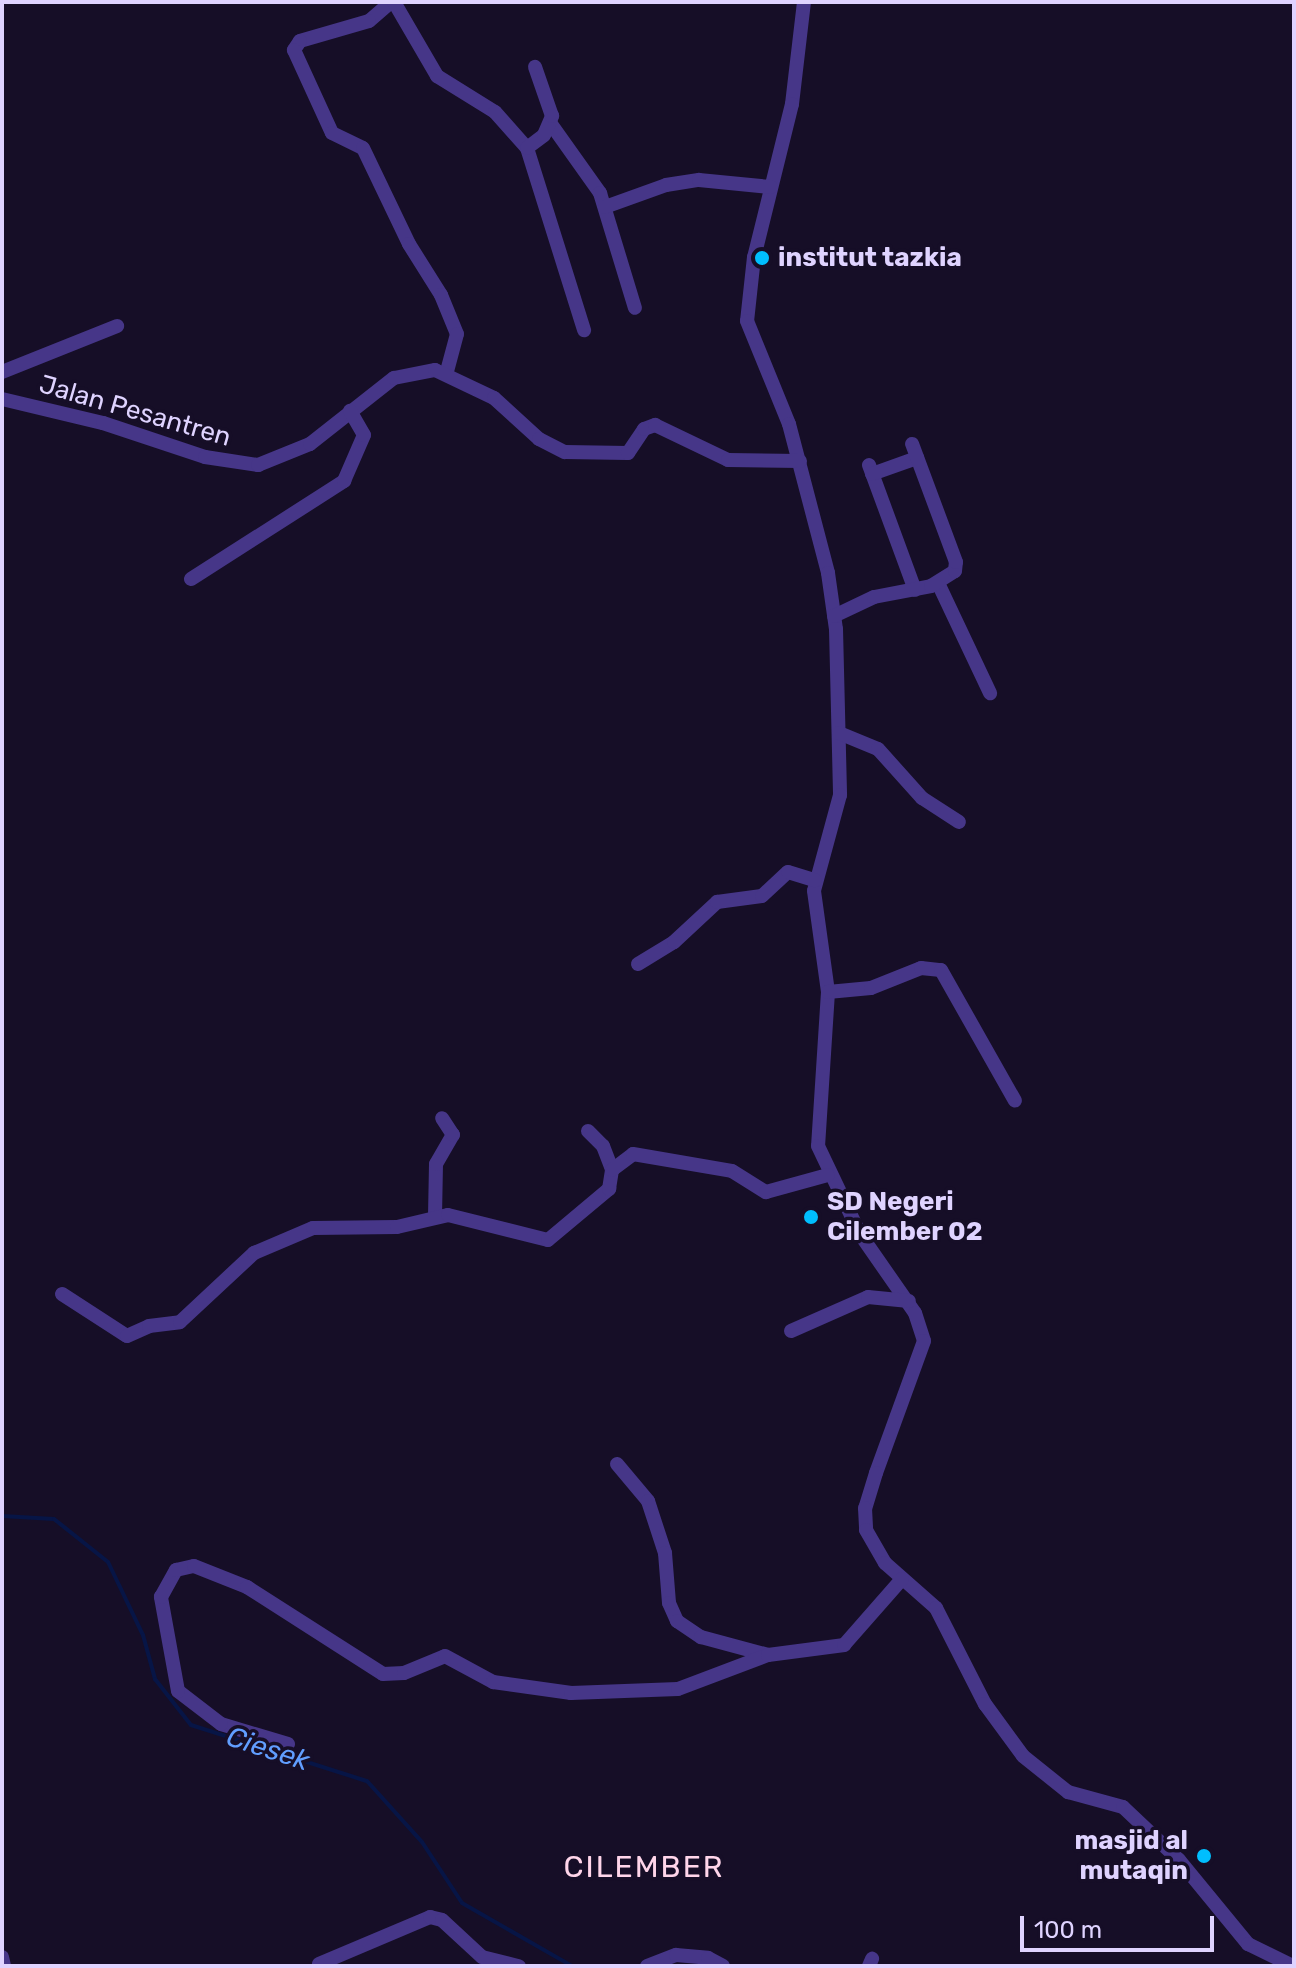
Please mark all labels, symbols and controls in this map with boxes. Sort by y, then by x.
place label: institut tazkia [778,242,962,274]
marker: institut tazkia [753,249,771,267]
street label: Jalan Pesantren [36,369,234,453]
place label: SD Negeri Cilember 02 [827,1186,983,1248]
marker: SD Negeri Cilember 02 [802,1208,820,1226]
water label: Ciesek [222,1720,314,1778]
place label: masjid al mutaqin [1074,1825,1188,1886]
marker: masjid al mutaqin [1195,1847,1213,1865]
district label: CILEMBER [564,1849,724,1885]
scale bar [1024,1900,1218,1950]
text: 100 m [1034,1916,1102,1944]

